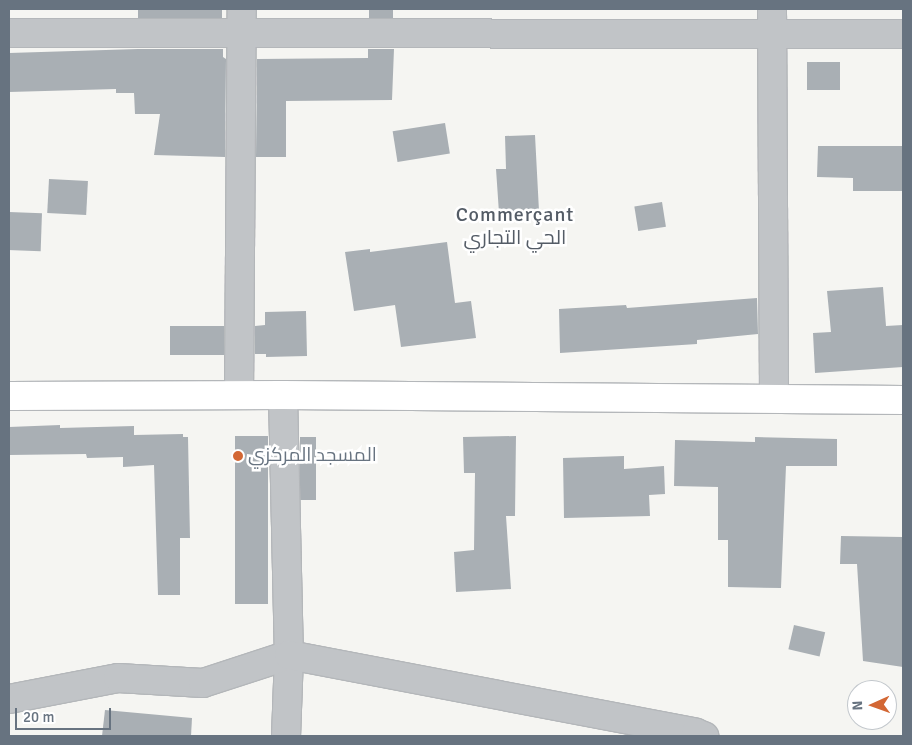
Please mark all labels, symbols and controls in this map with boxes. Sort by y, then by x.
district label: Commerçant الحي التجاري [454,202,576,249]
place label: المسجد المركزي [248,445,377,467]
marker: المسجد المركزي [232,450,244,462]
north arrow [847,680,897,730]
scale bar [18,698,114,730]
text: N [849,700,866,711]
text: 20 m [23,708,54,726]

